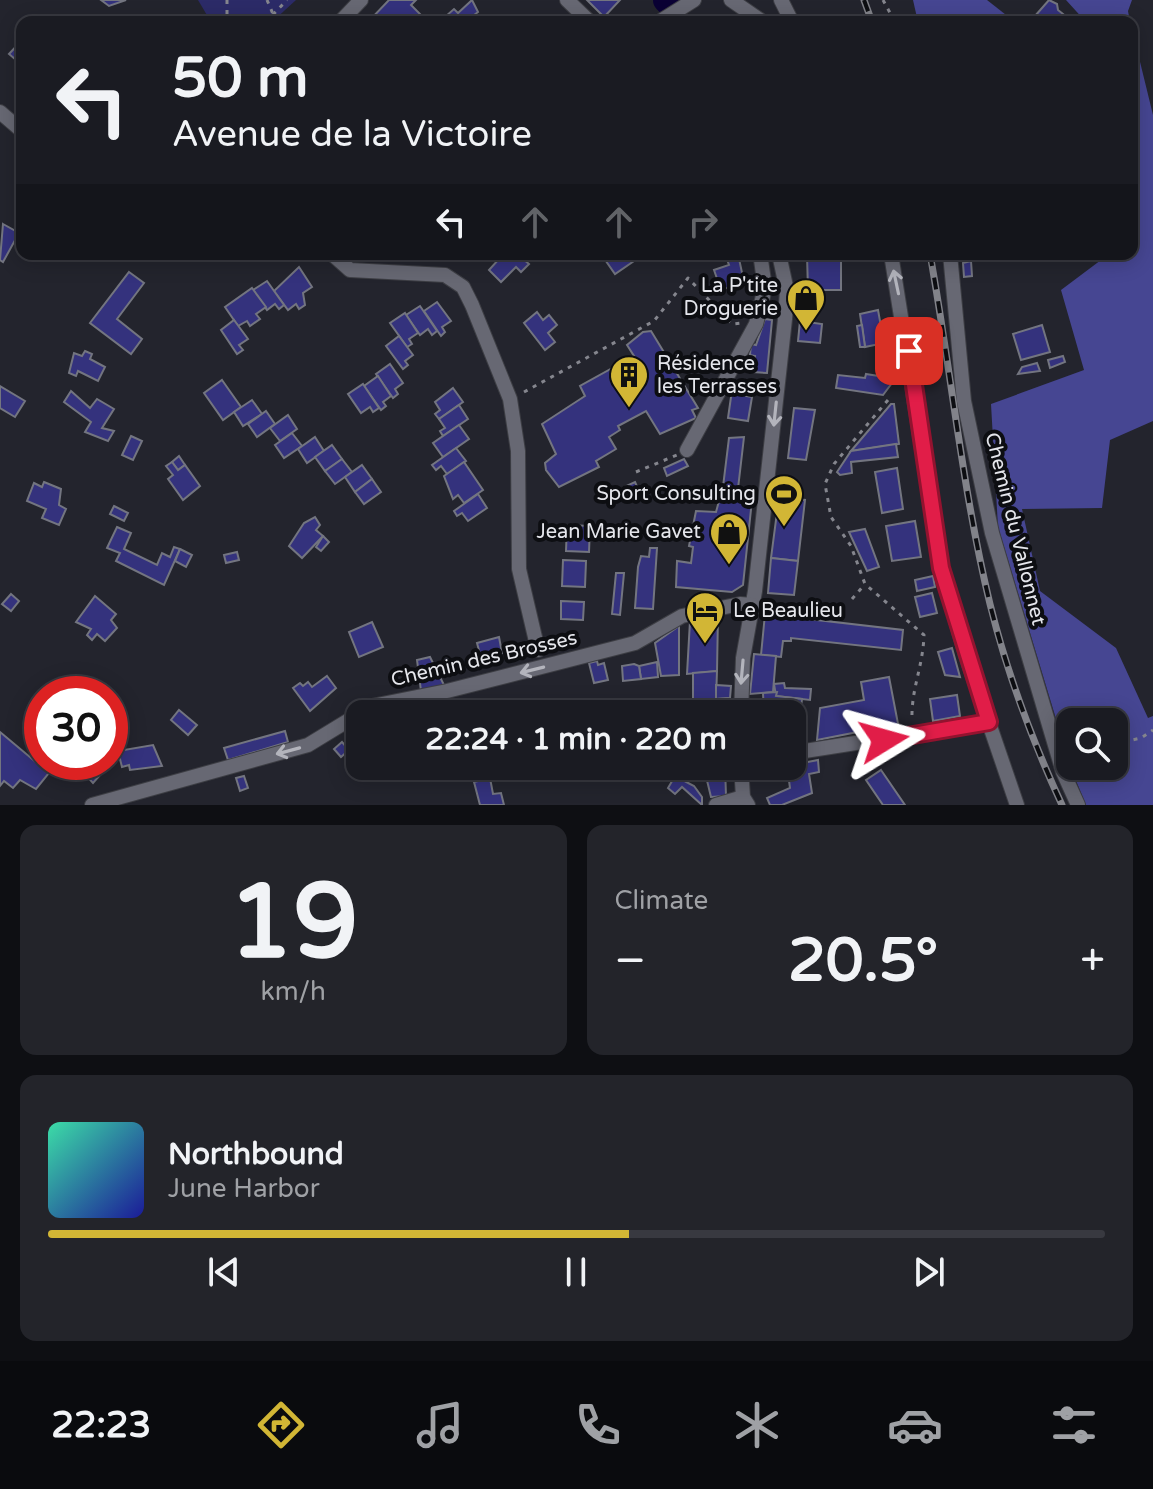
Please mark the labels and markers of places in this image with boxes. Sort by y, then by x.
place label: La P'tite Droguerie [684,274,778,321]
shop icon: La P'tite Droguerie [785,277,827,332]
pin [875,317,943,385]
place label: Résidence les Terrasses [657,352,777,399]
building icon: Résidence les Terrasses [608,354,650,409]
sports icon: Sport Consulting [763,473,805,528]
place label: Sport Consulting [596,482,756,506]
shop icon: Jean Marie Gavet [708,511,750,566]
place label: Jean Marie Gavet [536,520,701,544]
hotel icon: Le Beaulieu [684,590,726,645]
place label: Le Beaulieu [733,599,843,623]

